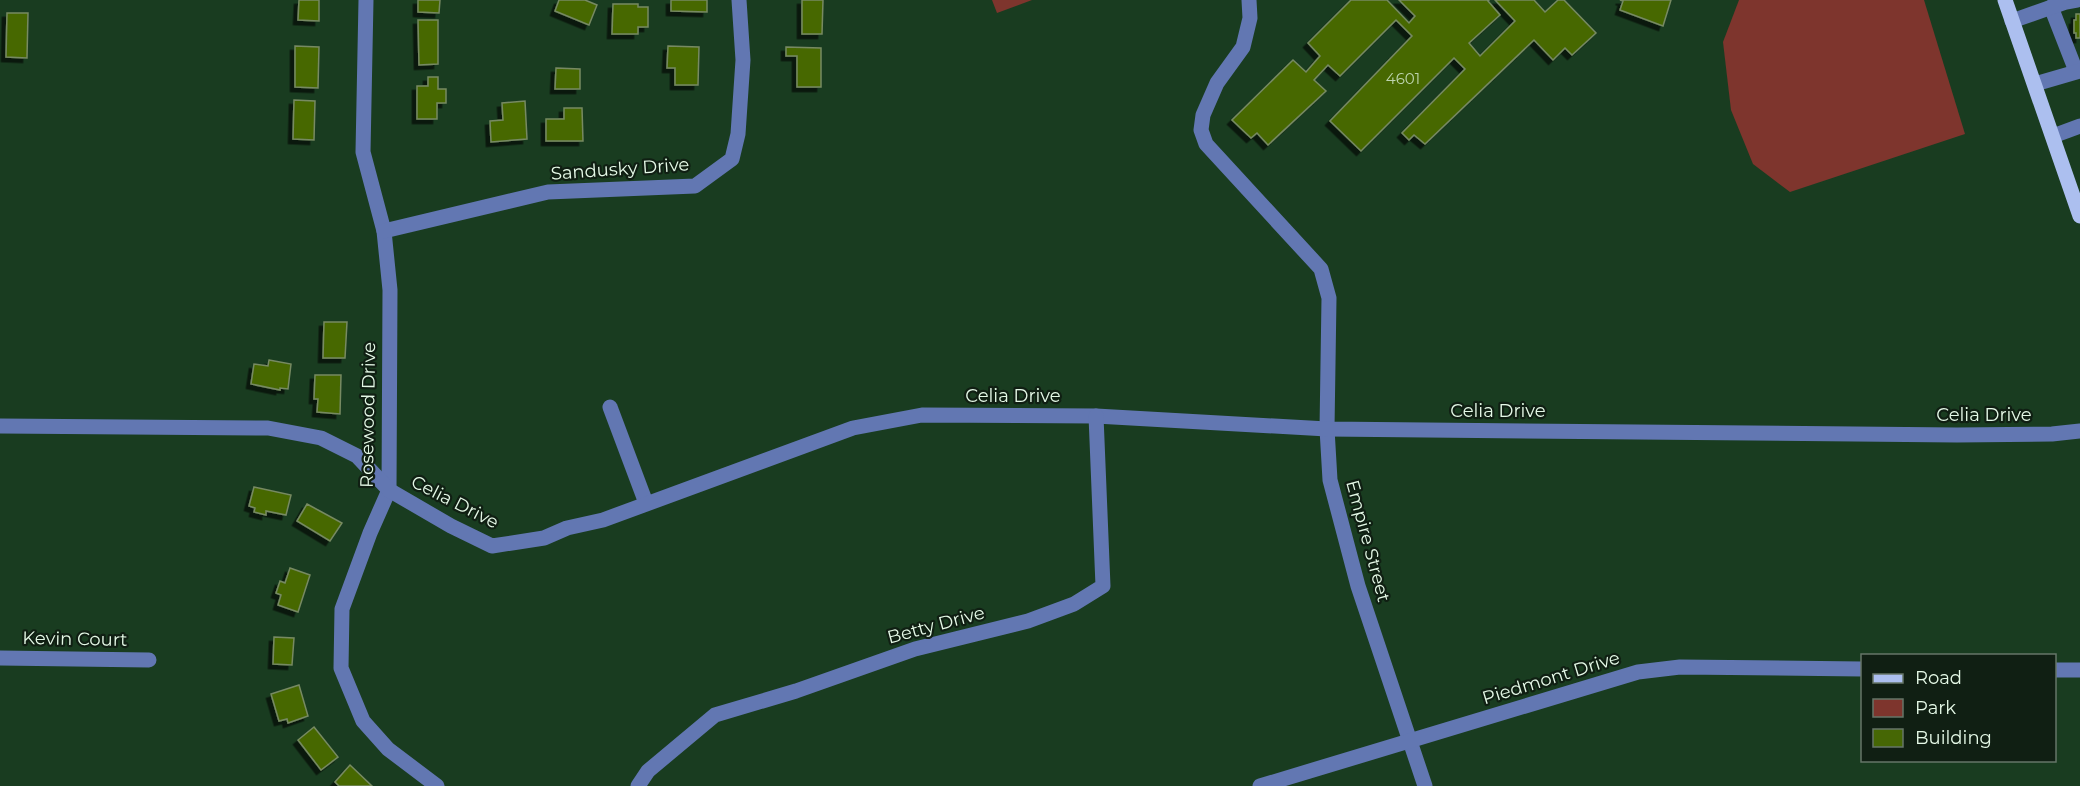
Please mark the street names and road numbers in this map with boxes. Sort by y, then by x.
street label: Sandusky Drive [550,153,690,185]
street label: Rosewood Drive [356,342,380,488]
street label: Celia Drive [965,385,1061,407]
street label: Celia Drive [1450,400,1546,422]
street label: Celia Drive [1936,404,2032,426]
street label: Celia Drive [408,471,503,534]
street label: Empire Street [1341,478,1395,604]
street label: Betty Drive [885,601,987,649]
street label: Kevin Court [22,627,128,651]
street label: Piedmont Drive [1480,647,1622,709]

